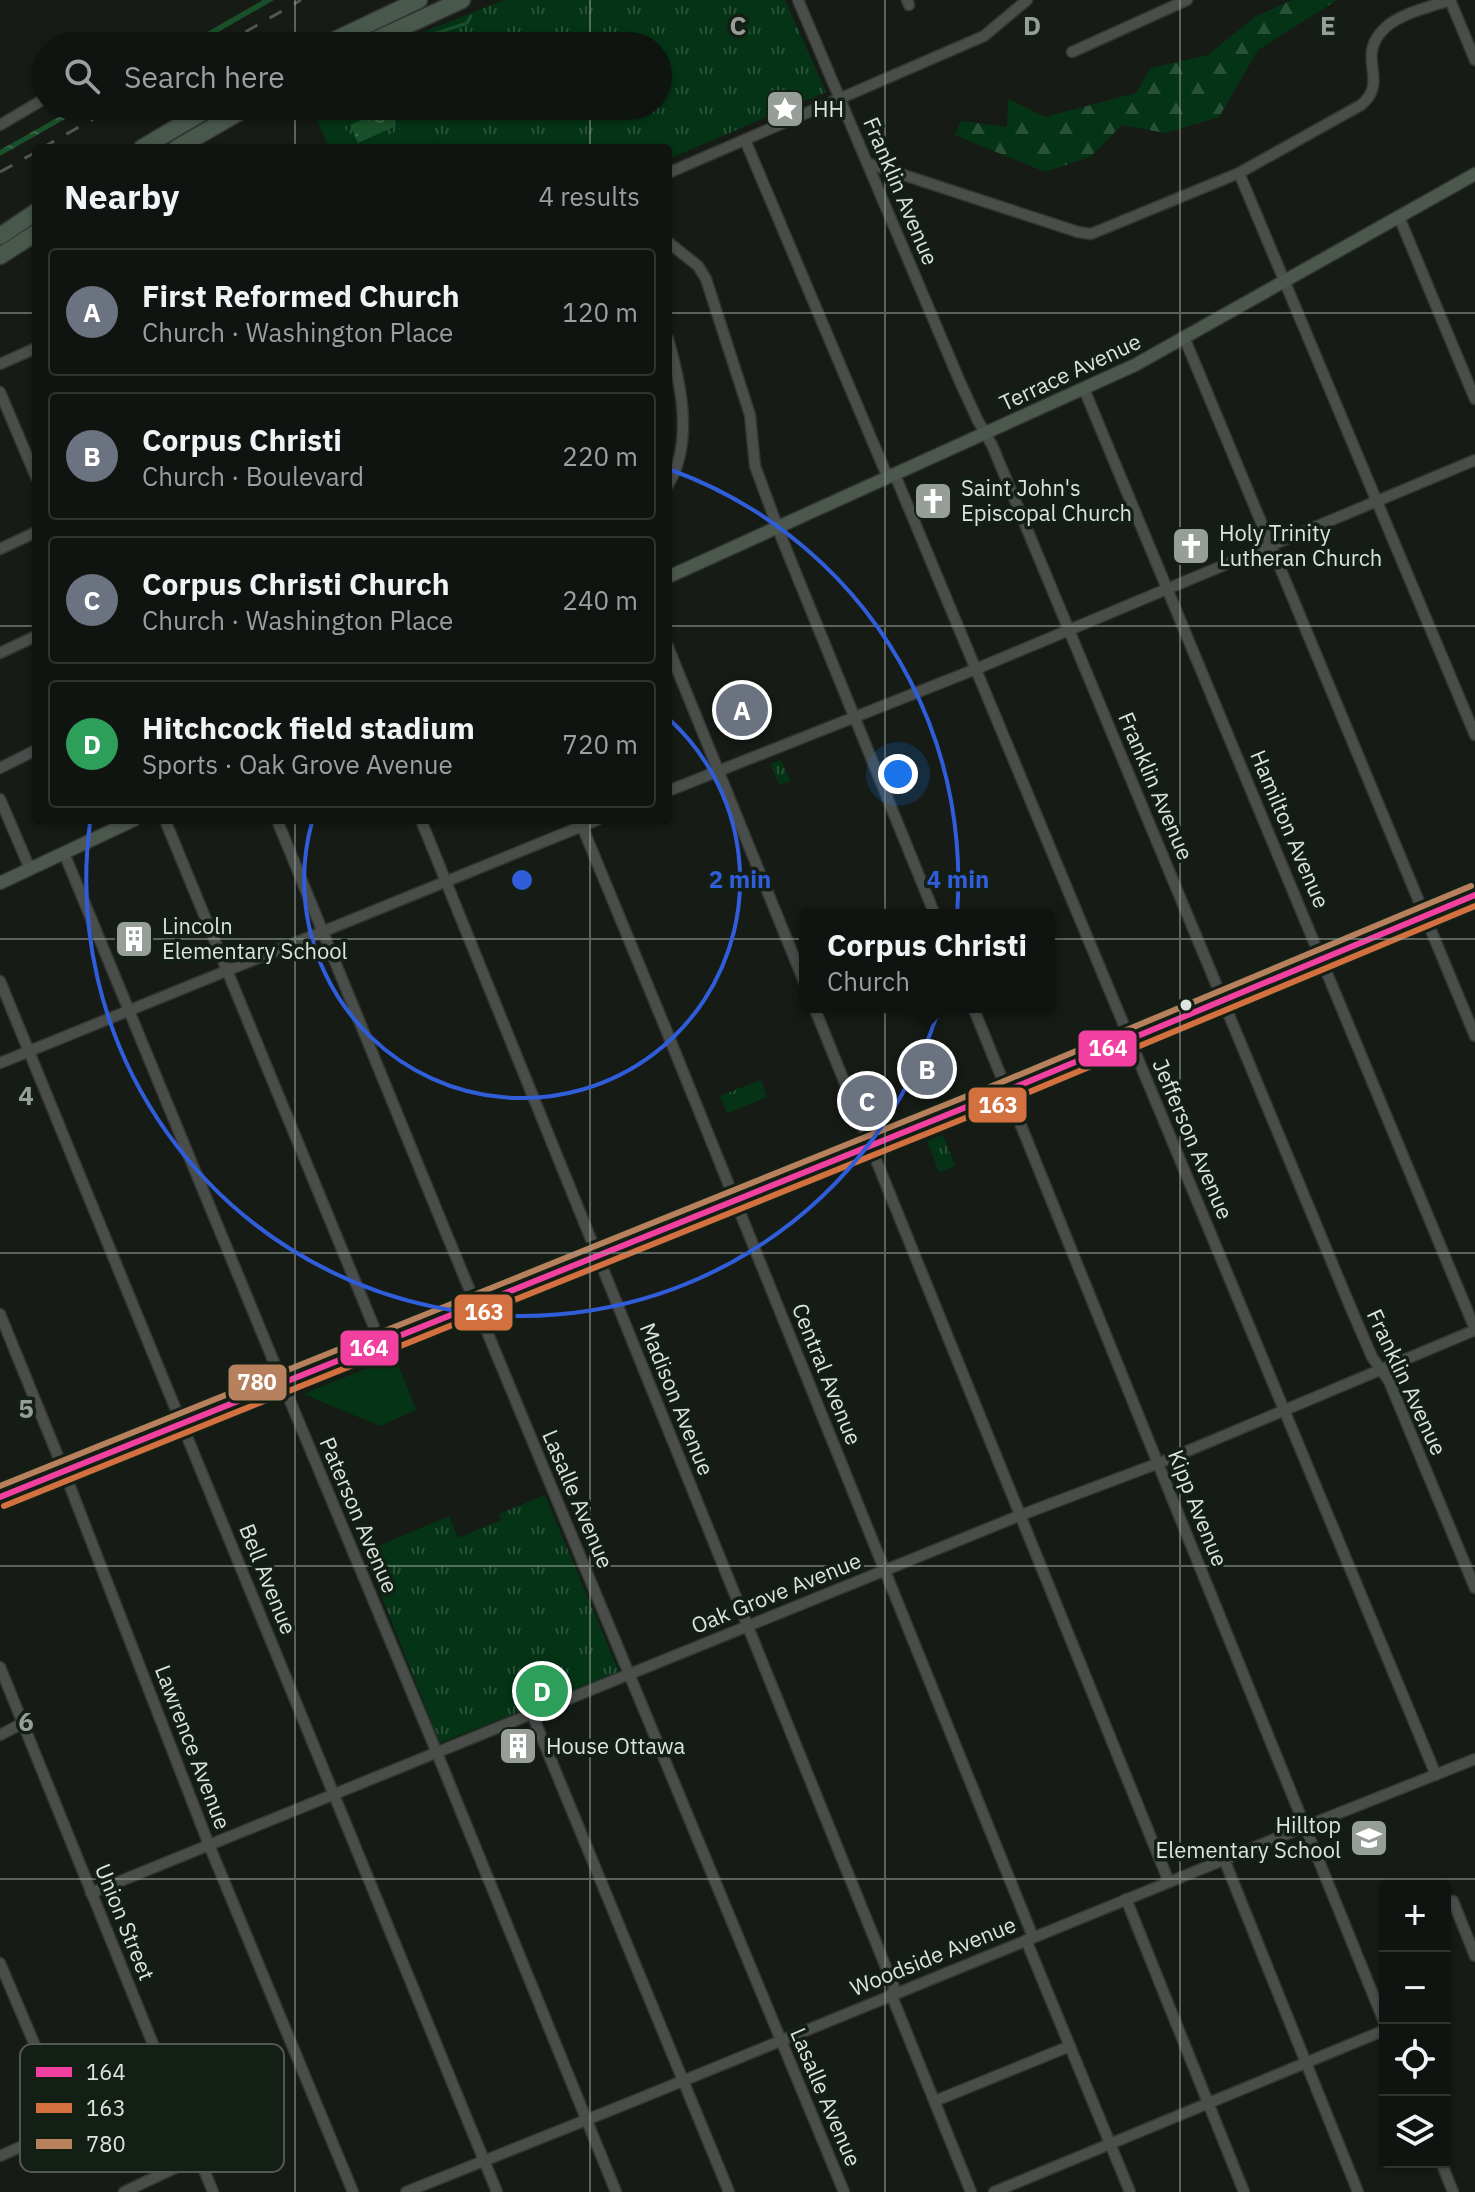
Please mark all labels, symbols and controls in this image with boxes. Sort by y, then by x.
text: C [730,8,747,42]
text: D [1023,8,1041,42]
text: E [1320,8,1336,42]
search box [32,32,672,120]
icon: search [60,54,104,98]
text: Search here [124,57,285,96]
place icon: HH [764,88,806,130]
place label: HH [813,94,844,123]
street label: Franklin Avenue [857,112,946,269]
text: Nearby [64,174,179,218]
text: 4 results [538,179,640,213]
text: First Reformed Church [142,276,460,315]
text: A [83,295,101,329]
text: 120 m [562,295,638,329]
text: Church · Washington Place [142,315,453,349]
street label: Terrace Avenue [994,326,1145,417]
text: Corpus Christi [142,420,342,459]
text: B [83,439,101,473]
text: 220 m [562,439,638,473]
text: Church · Boulevard [142,459,364,493]
place label: Saint John's Episcopal Church [961,473,1132,527]
church icon: Saint John's Episcopal Church [912,480,954,522]
place label: Holy Trinity Lutheran Church [1219,518,1382,572]
church icon: Holy Trinity Lutheran Church [1170,525,1212,567]
text: Corpus Christi Church [142,564,450,603]
text: C [84,583,100,617]
text: 240 m [562,583,638,617]
text: Church · Washington Place [142,603,453,637]
pin: A [716,680,768,740]
street label: Franklin Avenue [1112,707,1201,864]
text: Hitchcock field stadium [142,708,475,747]
text: D [83,727,101,761]
text: 720 m [562,727,638,761]
street label: Hamilton Avenue [1244,745,1337,912]
text: Sports · Oak Grove Avenue [142,747,453,781]
your location [878,754,918,794]
text: 2 min [709,863,771,895]
text: 4 min [927,863,989,895]
centre of rings [508,866,536,894]
popup [799,909,1055,1013]
place label: Lincoln Elementary School [162,911,348,965]
building icon: Lincoln Elementary School [113,918,155,960]
text: Corpus Christi [827,925,1027,964]
text: Church [827,964,910,998]
unlabelled marker [1178,997,1194,1013]
line badge: 164 [1077,1029,1138,1068]
text: 164 [1088,1033,1128,1062]
pin: B [901,1039,953,1099]
street label: Jefferson Avenue [1147,1054,1240,1224]
pin: C [841,1071,893,1131]
text: 4 [18,1078,34,1112]
line badge: 163 [967,1086,1028,1124]
text: 163 [978,1090,1018,1119]
line badge: 163 [453,1293,514,1332]
text: 163 [464,1297,504,1326]
street label: Central Avenue [786,1299,869,1449]
street label: Franklin Avenue [1361,1304,1454,1460]
street label: Madison Avenue [634,1318,721,1479]
line badge: 164 [339,1329,400,1367]
text: 164 [349,1333,389,1362]
line badge: 780 [227,1363,288,1402]
text: 780 [237,1367,277,1396]
text: 5 [18,1391,34,1425]
street label: Lasalle Avenue [536,1425,621,1572]
street label: Paterson Avenue [314,1432,405,1597]
street label: Kipp Avenue [1162,1445,1235,1571]
street label: Bell Avenue [233,1519,304,1638]
street label: Oak Grove Avenue [687,1545,865,1640]
street label: Lawrence Avenue [149,1661,238,1833]
pin: D [516,1661,568,1721]
text: 6 [18,1704,34,1738]
building icon: House Ottawa [497,1725,539,1767]
place label: House Ottawa [546,1731,686,1760]
place label: Hilltop Elementary School [1155,1810,1341,1864]
school or university icon: Hilltop Elementary School [1348,1817,1390,1859]
street label: Union Street [89,1859,162,1984]
map controls [1379,1880,1451,2168]
button: + [1379,1880,1451,1952]
street label: Woodside Avenue [846,1909,1020,2002]
button: − [1379,1952,1451,2024]
street label: Lasalle Avenue [784,2023,869,2170]
button: locate [1379,2024,1451,2096]
legend [20,2044,284,2172]
text: 164 [86,2057,126,2086]
text: 163 [86,2093,126,2122]
button: layers [1379,2096,1451,2168]
text: 780 [86,2129,126,2158]

